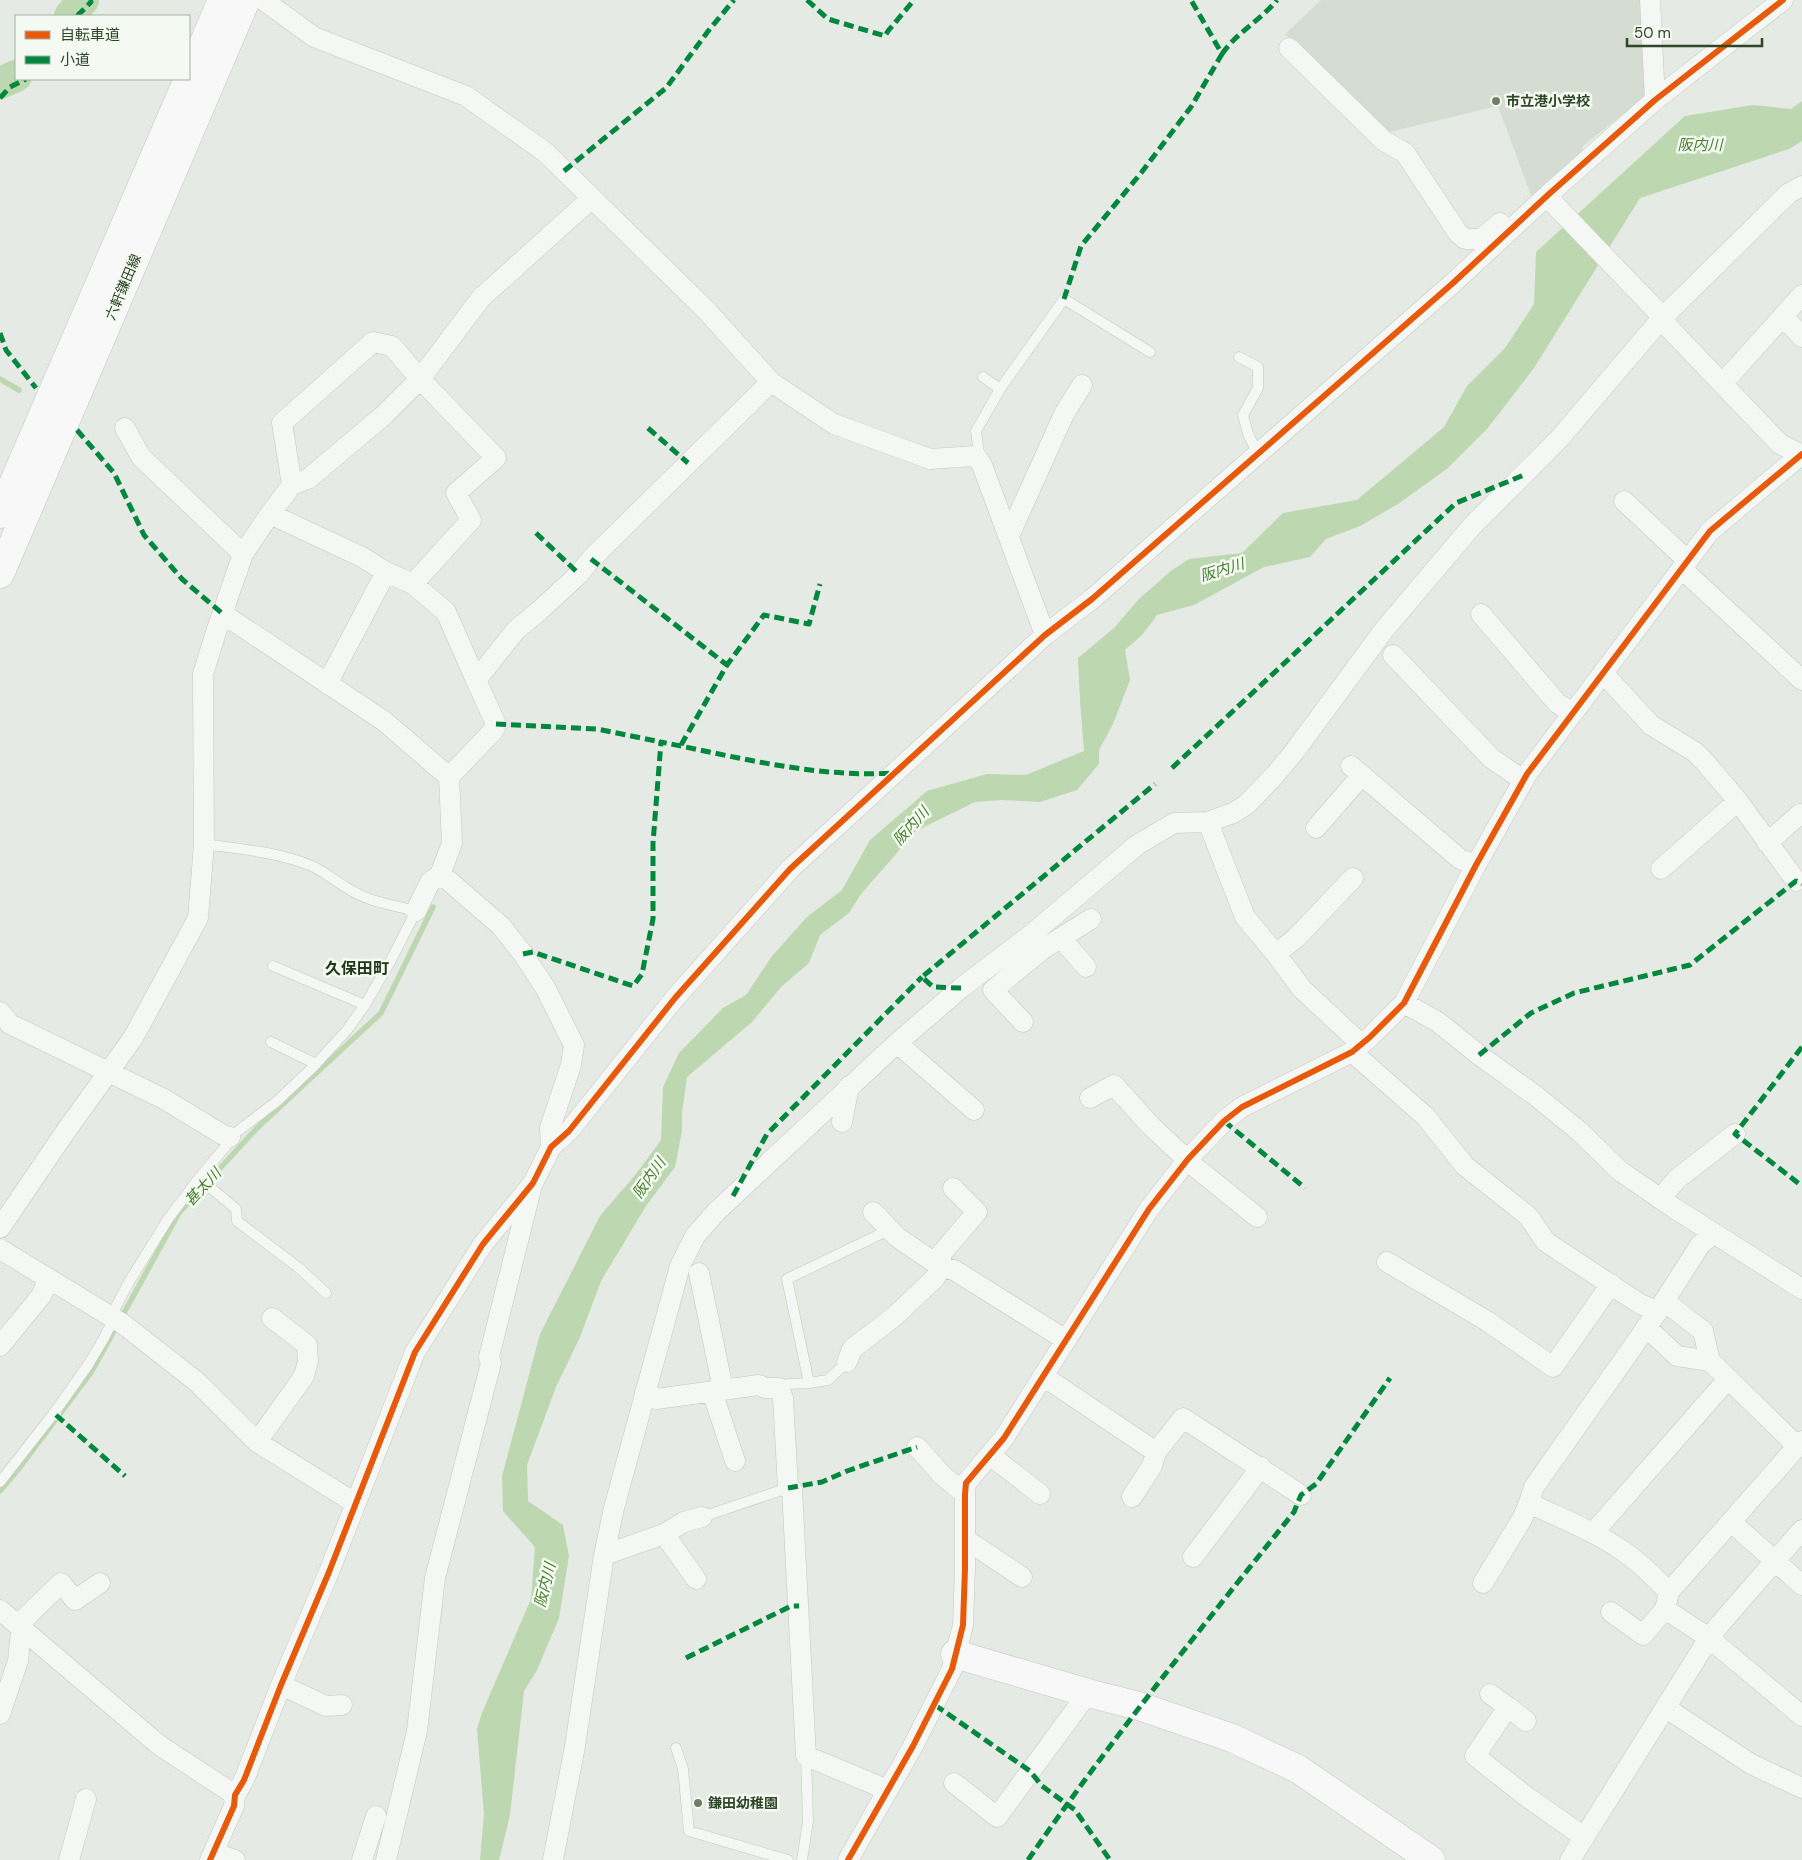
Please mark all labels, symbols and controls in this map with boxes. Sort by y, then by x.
legend [15,15,190,80]
scale bar [1627,15,1762,47]
text: 50 m [1634,23,1671,43]
text: 自転車道 [60,25,120,45]
text: 小道 [60,50,90,70]
place label: 市立港小学校 [1506,92,1590,110]
marker: 市立港小学校 [1490,95,1502,107]
water label: 阪内川 [1677,135,1724,155]
street label: 六軒鎌田線 [101,251,145,323]
water label: 阪内川 [1198,553,1248,586]
water label: 阪内川 [889,801,935,849]
district label: 久保田町 [325,958,389,979]
water label: 阪内川 [628,1152,671,1202]
water label: 甚太川 [180,1162,227,1210]
water label: 阪内川 [530,1559,561,1609]
place label: 鎌田幼稚園 [708,1794,778,1812]
marker: 鎌田幼稚園 [692,1797,704,1809]

